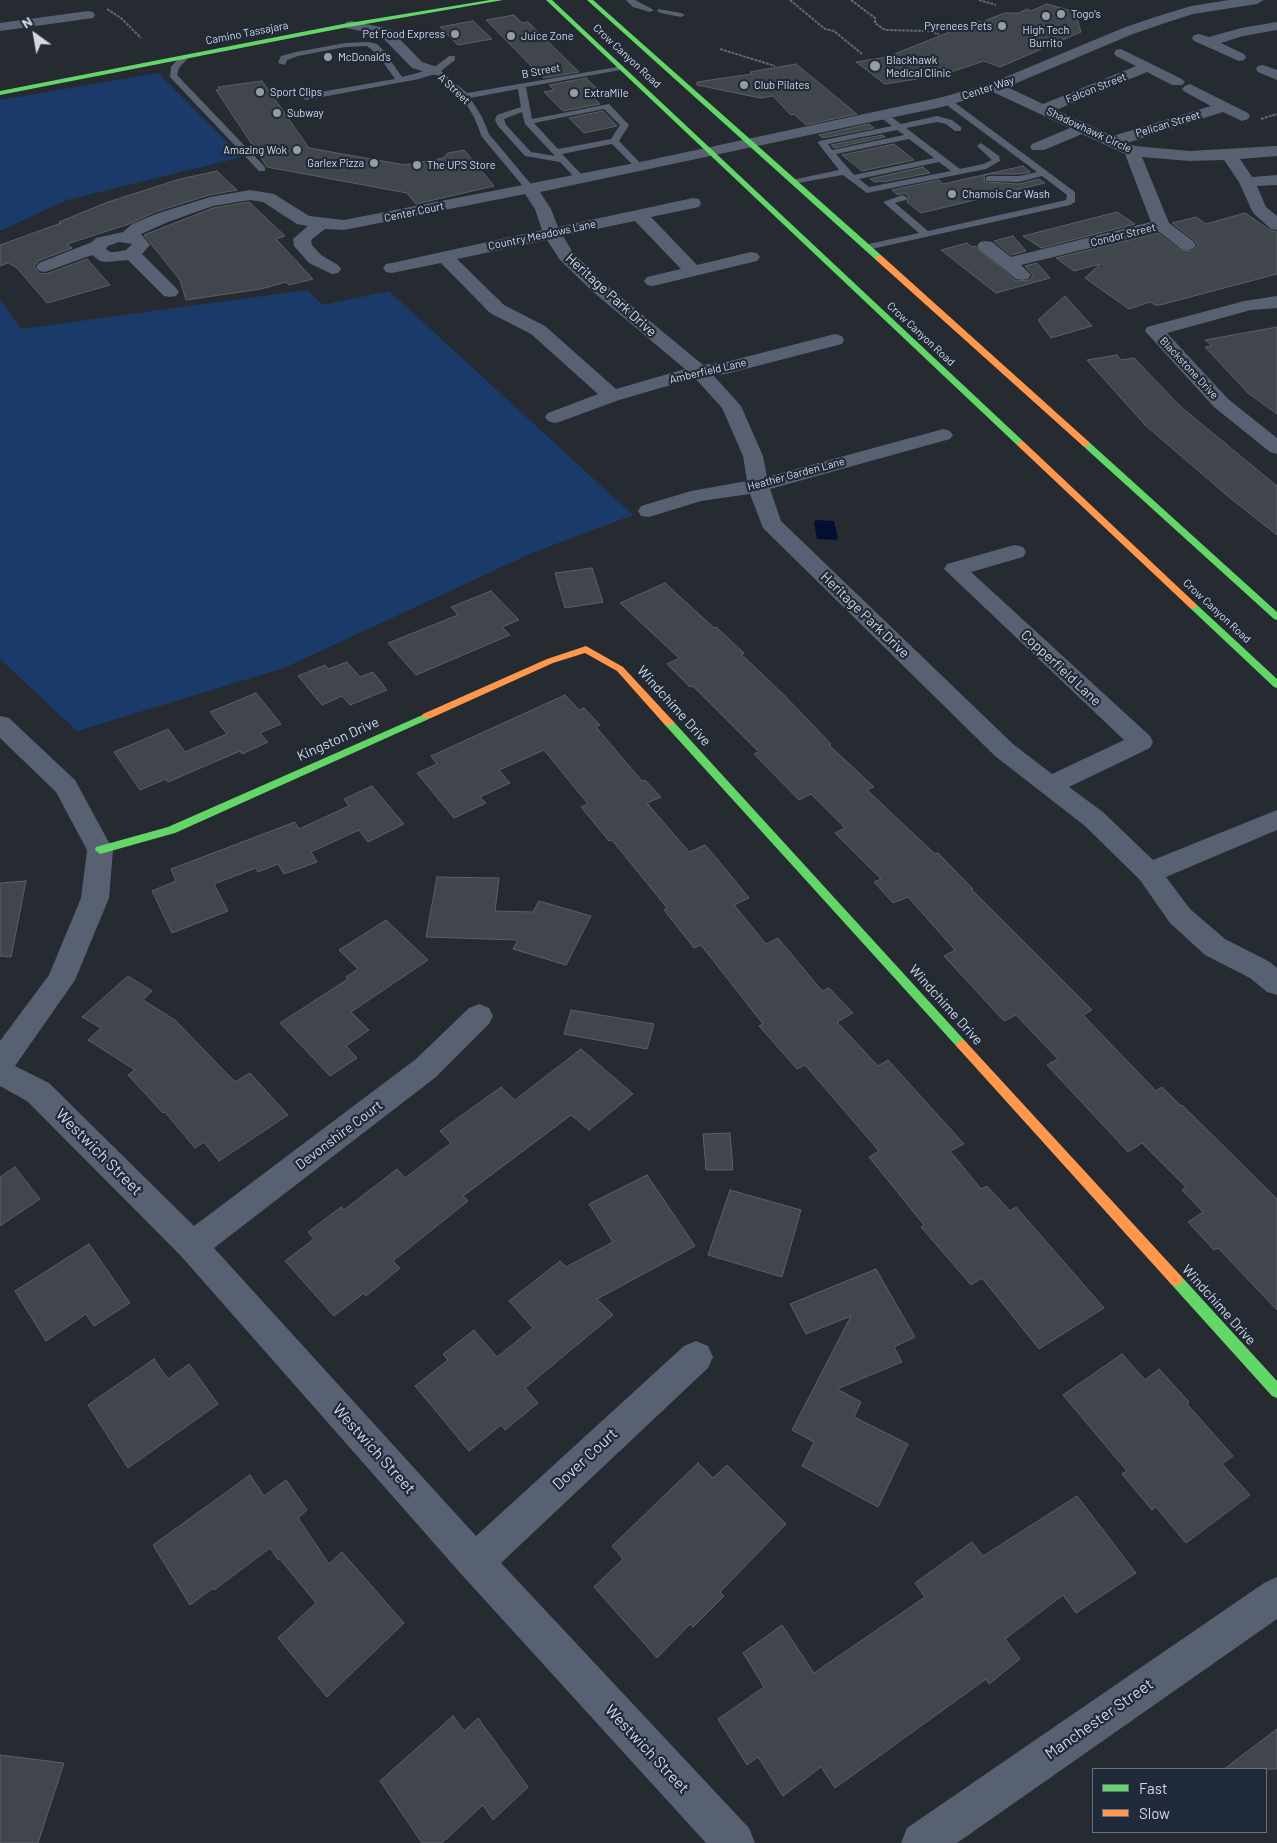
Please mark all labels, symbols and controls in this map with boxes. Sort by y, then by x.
place label: Togo's [1071,7,1101,21]
marker: Togo's [1055,8,1067,20]
north arrow [10,10,60,60]
marker: High Tech Burrito [1040,10,1052,22]
text: N [18,12,35,32]
street label: Camino Tassajara [205,19,289,47]
place label: Pyrenees Pets [924,19,992,33]
marker: Pyrenees Pets [996,20,1008,32]
street label: Crow Canyon Road [590,21,664,91]
place label: High Tech Burrito [1022,23,1070,49]
place label: Pet Food Express [363,27,445,41]
marker: Pet Food Express [449,28,461,40]
place label: Juice Zone [521,29,574,43]
marker: Juice Zone [505,30,517,42]
place label: McDonald's [338,50,391,64]
marker: McDonald's [322,51,334,63]
place label: Blackhawk Medical Clinic [886,53,951,79]
marker: Blackhawk Medical Clinic [868,59,882,73]
street label: B Street [521,61,561,81]
street label: Falcon Street [1064,70,1128,106]
street label: A Street [435,71,473,107]
street label: Center Way [960,73,1016,103]
place label: Club Pilates [754,78,810,92]
marker: Club Pilates [738,79,750,91]
place label: Sport Clips [270,85,322,99]
marker: Sport Clips [254,86,266,98]
place label: ExtraMile [584,86,629,100]
marker: ExtraMile [568,87,580,99]
street label: Shadowhawk Circle [1044,105,1134,155]
place label: Subway [287,106,324,120]
marker: Subway [271,107,283,119]
street label: Pelican Street [1134,108,1202,140]
place label: Amazing Wok [223,143,287,157]
marker: Amazing Wok [291,144,303,156]
place label: Garlex Pizza [307,156,364,170]
marker: Garlex Pizza [368,157,380,169]
place label: The UPS Store [427,158,496,172]
marker: The UPS Store [411,159,423,171]
place label: Chamois Car Wash [962,187,1050,201]
marker: Chamois Car Wash [946,188,958,200]
street label: Center Court [383,199,445,225]
street label: Country Meadows Lane [487,217,597,253]
street label: Condor Street [1089,221,1157,249]
street label: Heritage Park Drive [562,250,660,340]
street label: Crow Canyon Road [884,299,958,369]
street label: Blackstone Drive [1157,334,1221,402]
street label: Amberfield Lane [668,356,748,386]
street label: Heather Garden Lane [746,455,846,493]
street label: Heritage Park Drive [817,568,913,662]
street label: Crow Canyon Road [1180,576,1254,646]
street label: Copperfield Lane [1017,626,1105,710]
street label: Windchime Drive [634,662,714,750]
street label: Kingston Drive [294,713,382,765]
street label: Windchime Drive [906,961,986,1049]
street label: Devonshire Court [292,1097,386,1173]
street label: Westwich Street [52,1105,146,1199]
street label: Windchime Drive [1179,1261,1259,1349]
street label: Westwich Street [329,1400,419,1498]
street label: Dover Court [548,1424,622,1494]
street label: Manchester Street [1041,1674,1157,1764]
street label: Westwich Street [601,1701,693,1797]
legend [1092,1768,1267,1833]
text: Fast [1139,1779,1167,1797]
text: Slow [1139,1804,1170,1822]

